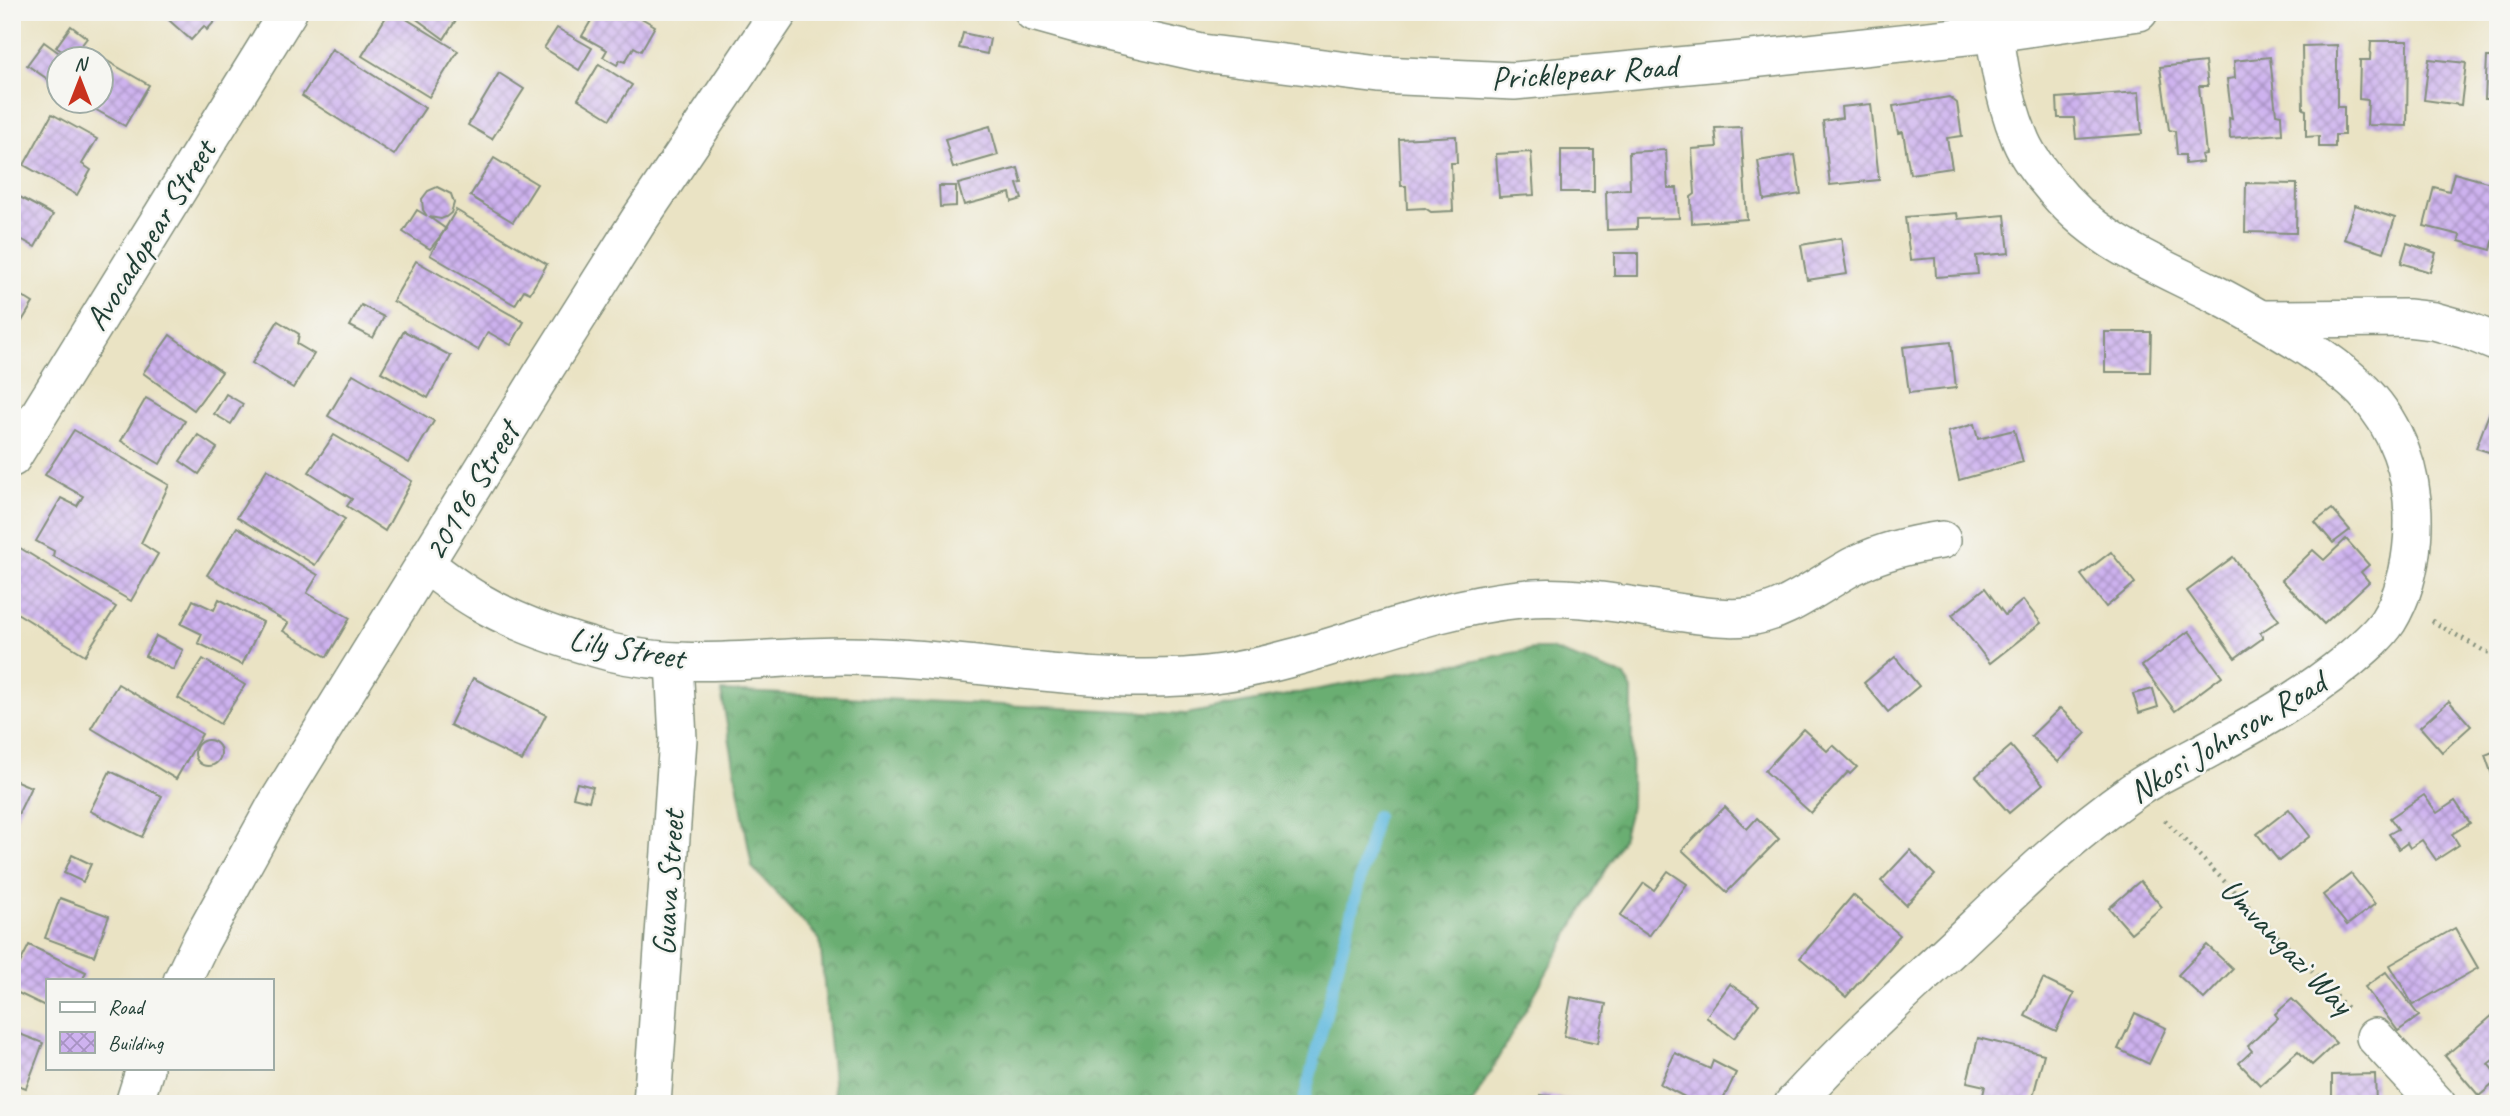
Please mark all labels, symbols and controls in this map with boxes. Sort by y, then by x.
street label: Pricklepear Road [1490,44,1683,99]
north arrow [46,46,116,116]
text: N [74,52,89,76]
street label: Avocadopear Street [75,130,227,338]
street label: 20196 Street [413,411,531,568]
street label: Lily Street [566,617,691,679]
street label: Nkosi Johnson Road [2121,659,2338,812]
street label: Guava Street [642,806,694,957]
street label: Umvangazi Way [2211,869,2365,1025]
legend [46,979,273,1070]
text: Road [108,994,147,1020]
text: Building [108,1030,165,1056]

